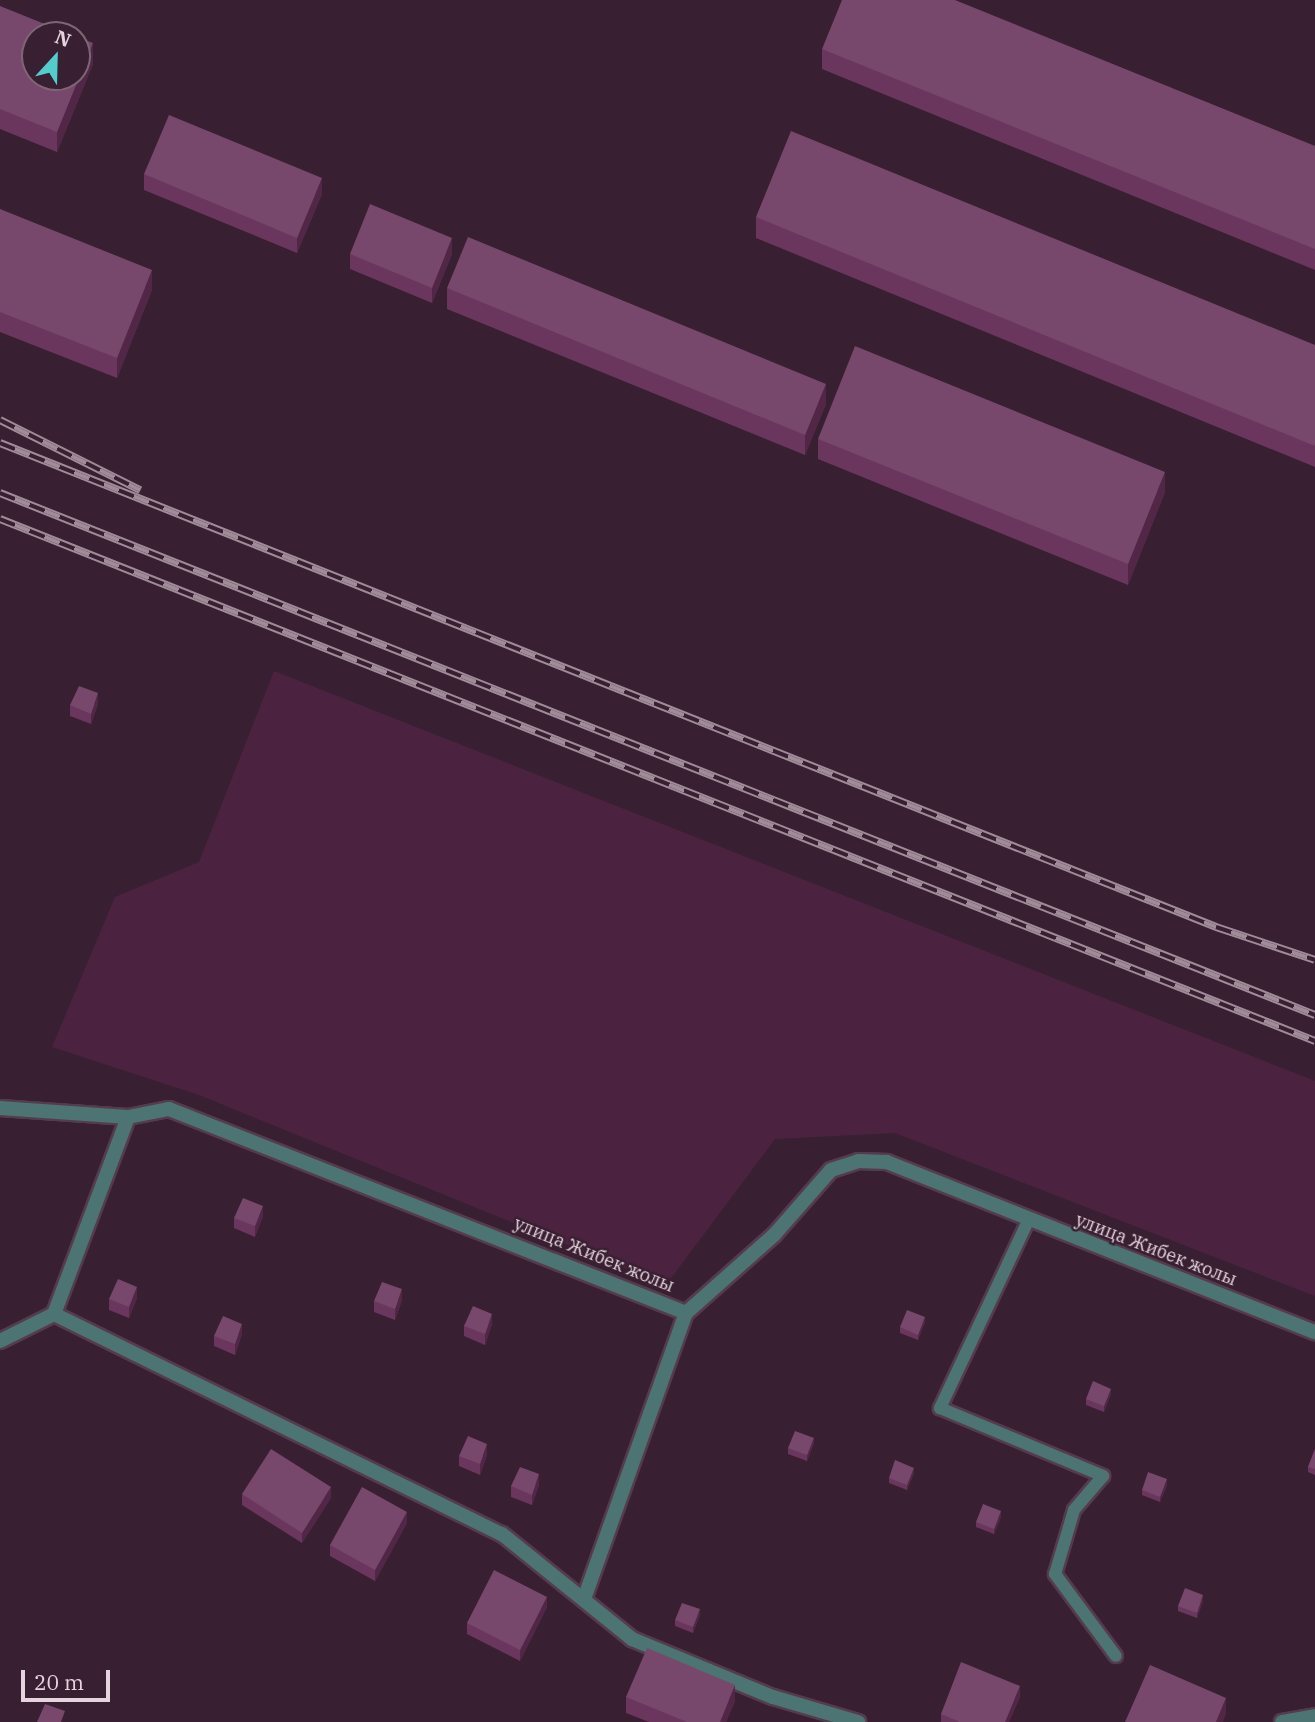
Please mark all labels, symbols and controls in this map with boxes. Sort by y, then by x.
north arrow [21,21,91,91]
text: N [52,24,75,52]
street label: улица Жибек жолы [1072,1209,1240,1291]
street label: улица Жибек жолы [511,1213,677,1297]
scale bar [24,1656,114,1700]
text: 20 m [34,1668,84,1696]

